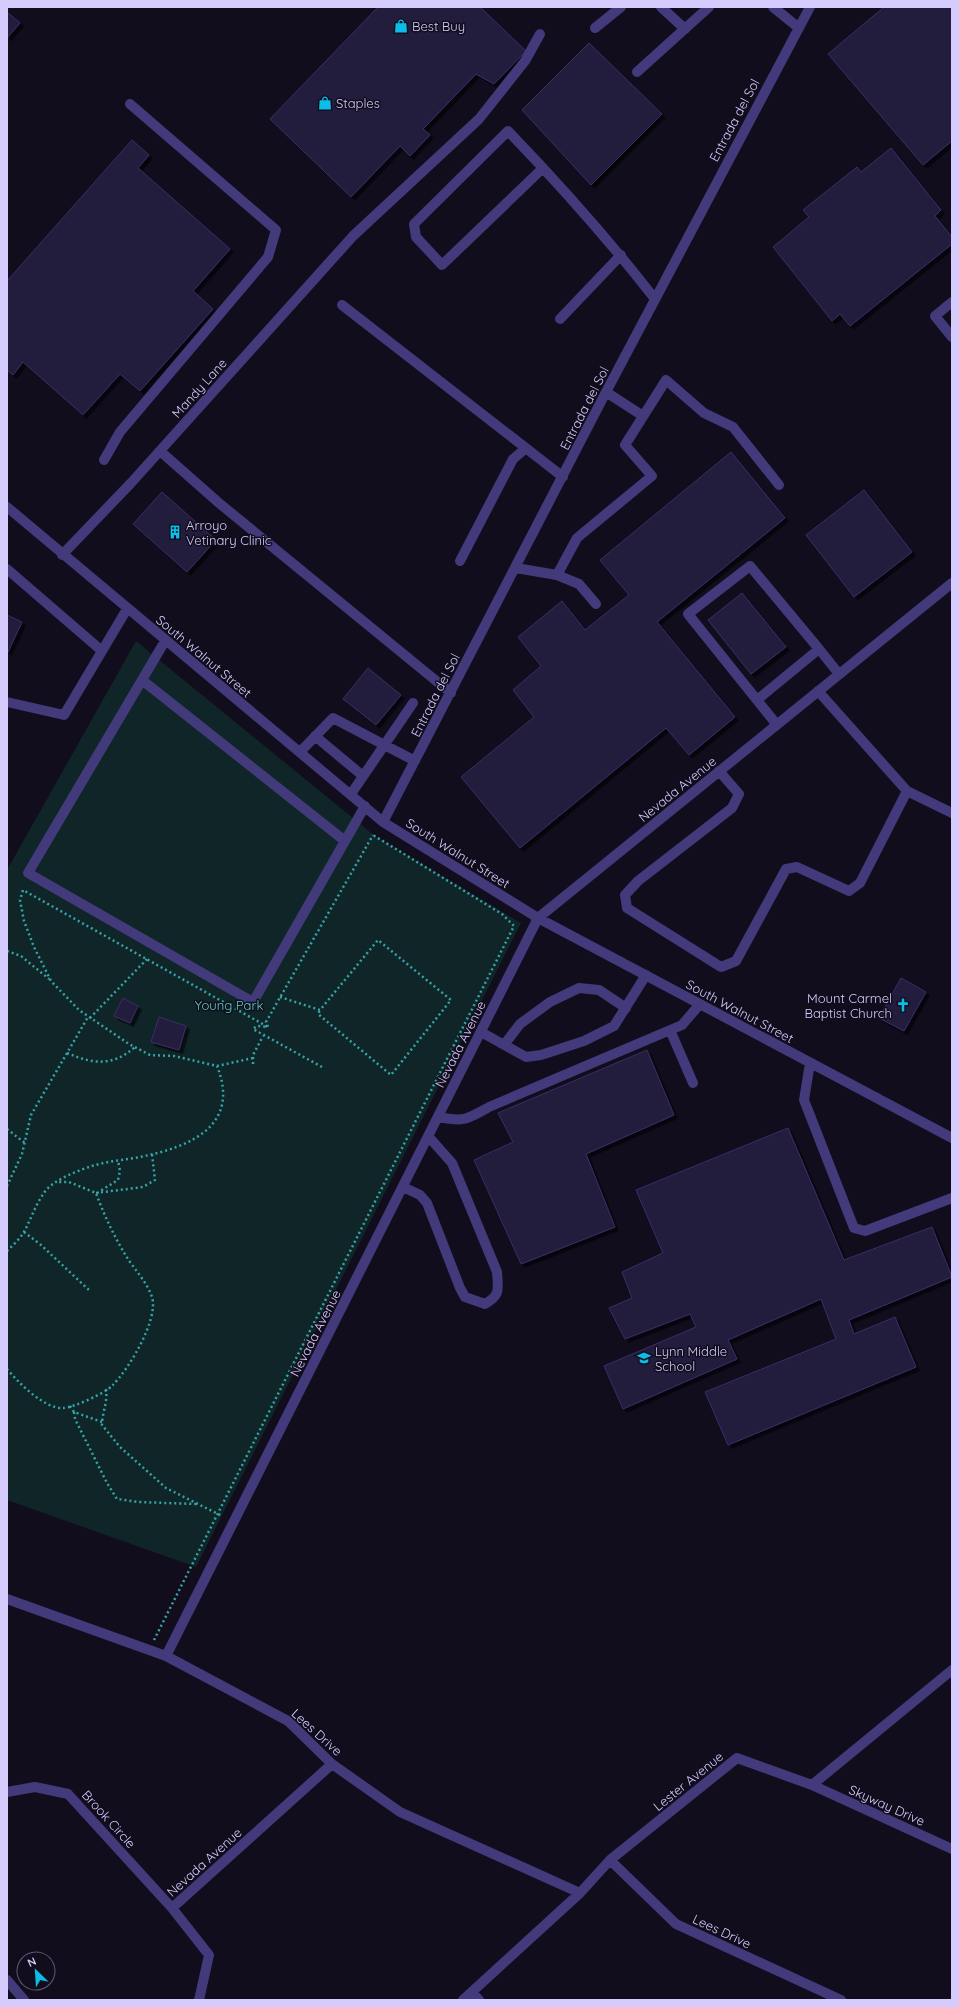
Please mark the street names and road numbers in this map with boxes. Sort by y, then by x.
street label: Entrada del Sol [706,76,762,164]
street label: Mandy Lane [168,355,230,421]
street label: Entrada del Sol [556,364,612,452]
street label: South Walnut Street [153,611,255,701]
street label: Entrada del Sol [407,651,463,739]
street label: Nevada Avenue [635,753,719,825]
street label: South Walnut Street [403,815,513,891]
street label: South Walnut Street [683,976,797,1046]
street label: Nevada Avenue [431,998,489,1090]
street label: Nevada Avenue [286,1287,344,1379]
street label: Lees Drive [288,1705,346,1759]
street label: Lester Avenue [650,1748,726,1814]
street label: Skyway Drive [846,1781,928,1829]
street label: Brook Circle [79,1787,139,1851]
street label: Nevada Avenue [163,1824,245,1900]
street label: Lees Drive [690,1911,754,1951]

